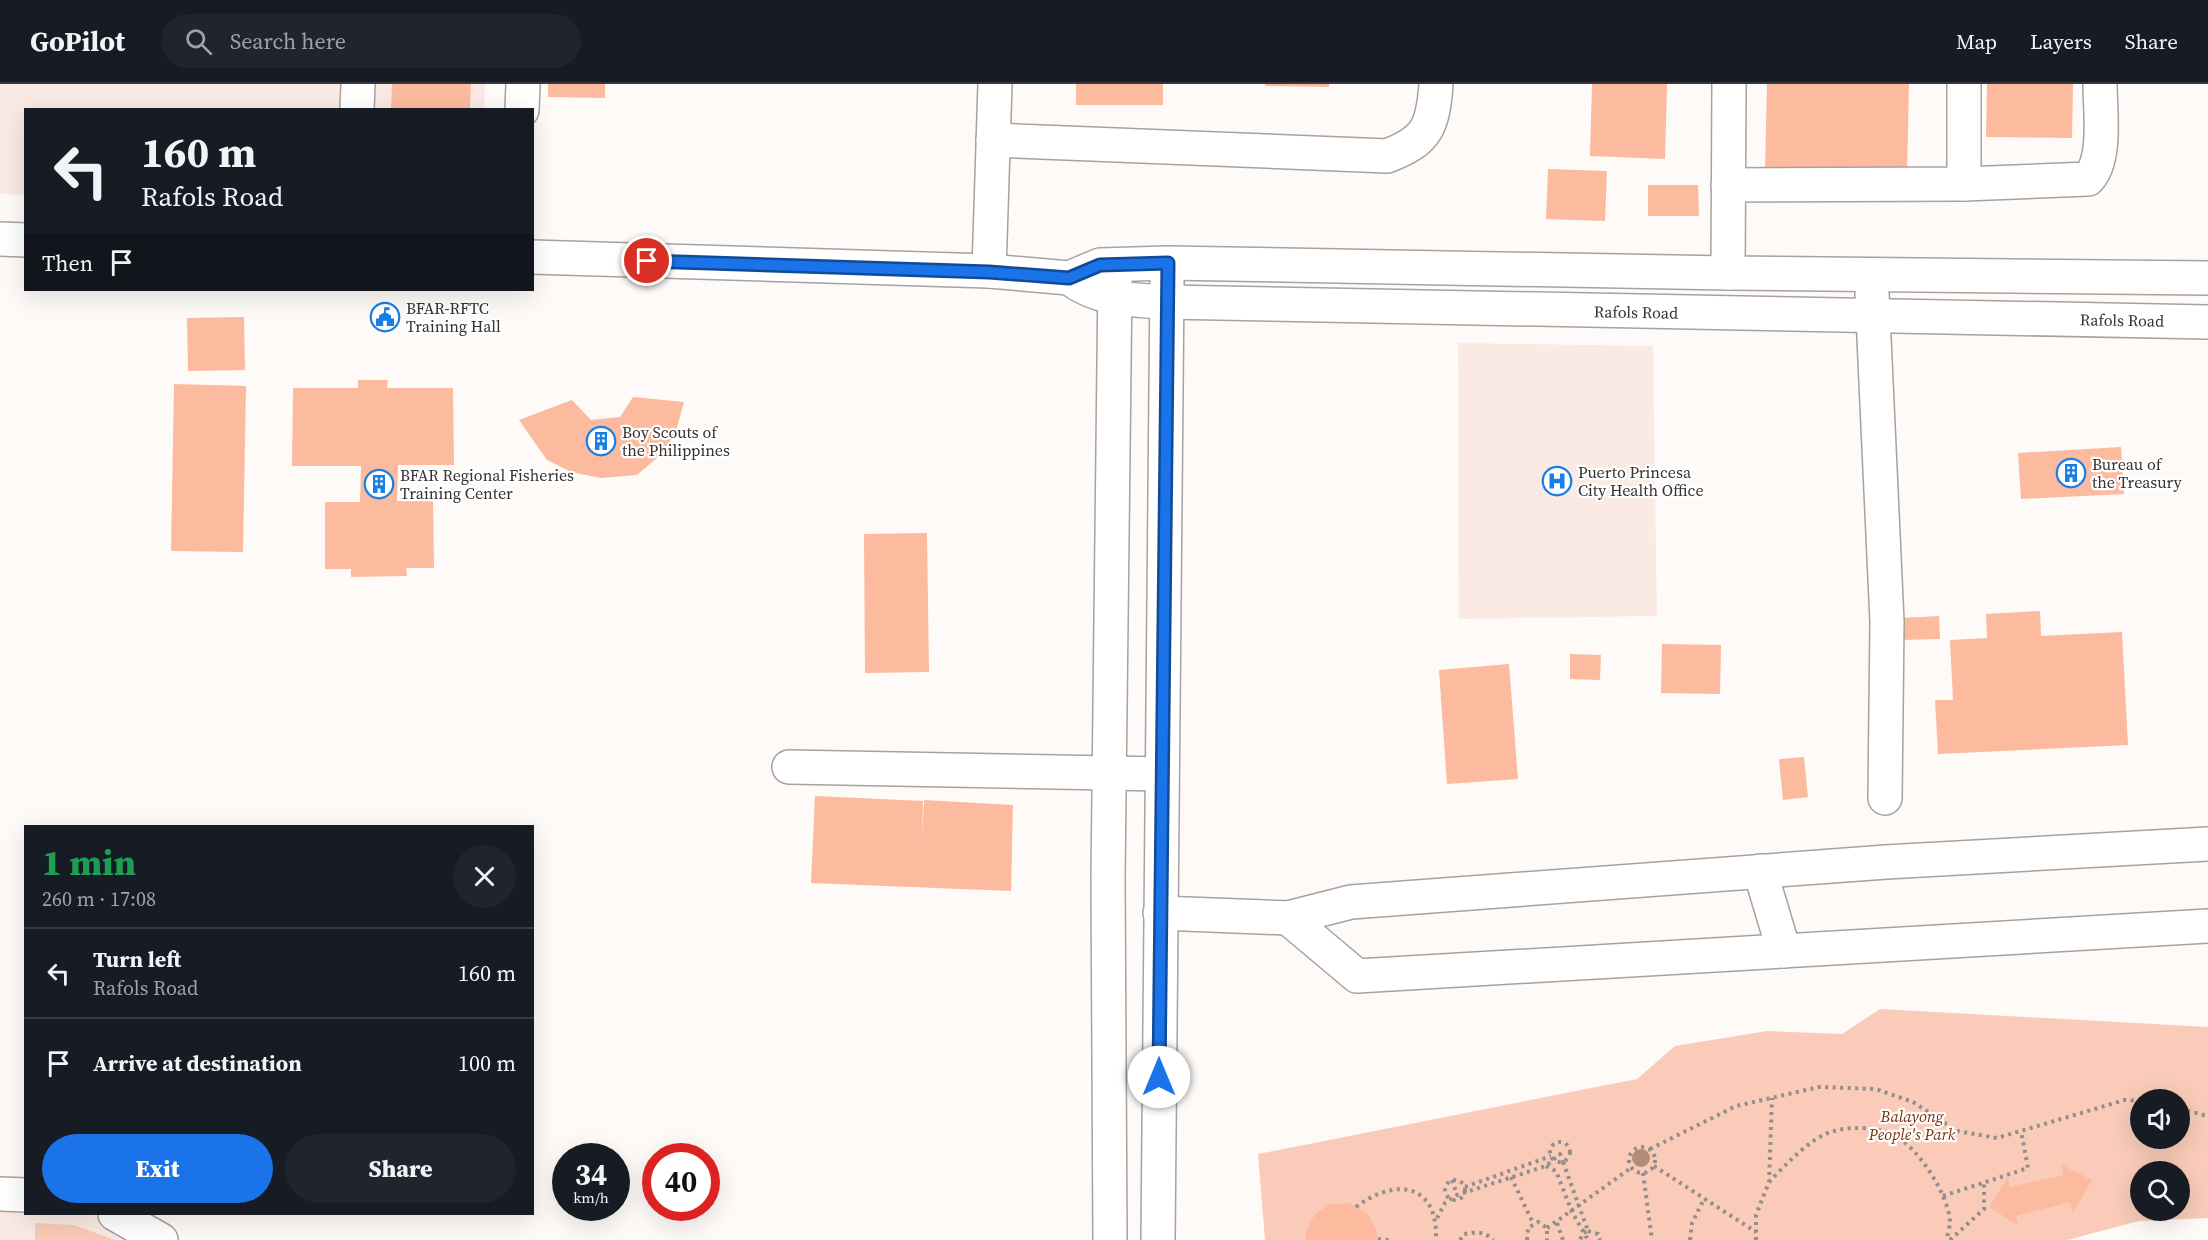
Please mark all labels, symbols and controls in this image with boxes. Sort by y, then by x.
search box [161,14,581,68]
text: GoPilot [30,22,125,60]
icon: search [182,25,215,58]
text: Search here [230,26,346,56]
text: Map [1956,27,1997,56]
text: Layers [2030,27,2092,56]
text: Share [2125,27,2178,56]
text: 160 m [141,123,256,181]
icon: left [42,132,120,210]
text: Rafols Road [141,178,283,215]
pin [621,235,672,286]
icon: arrive [630,244,663,277]
icon: arrive [105,246,138,279]
text: Then [42,248,93,278]
place label: BFAR-RFTC Training Hall [406,297,501,337]
street label: Rafols Road [1594,300,1678,324]
public building icon: BFAR-RFTC Training Hall [369,301,401,333]
street label: Rafols Road [2080,308,2164,332]
place label: Boy Scouts of the Philippines [622,421,730,461]
building icon: Boy Scouts of the Philippines [585,425,617,457]
place label: Bureau of the Treasury [2092,453,2183,493]
building icon: Bureau of the Treasury [2055,457,2087,489]
place label: Puerto Princesa City Health Office [1578,461,1704,501]
place label: BFAR Regional Fisheries Training Center [400,464,574,504]
hospital icon: Puerto Princesa City Health Office [1541,465,1573,497]
building icon: BFAR Regional Fisheries Training Center [363,468,395,500]
text: 1 min [42,838,136,887]
button: close [453,845,516,908]
text: 260 m · 17:08 [42,885,156,913]
text: Turn left [93,944,181,974]
icon: left [42,957,75,990]
text: 160 m [458,958,516,988]
text: Rafols Road [93,974,198,1002]
position arrow [1127,1045,1191,1109]
icon: arrive [42,1047,75,1080]
text: Arrive at destination [93,1048,302,1078]
text: 100 m [458,1048,516,1078]
map controls [2130,1089,2190,1221]
button: sound [2130,1089,2190,1149]
park label: Balayong People's Park [1868,1105,1956,1145]
button: Exit [42,1134,273,1203]
button: Share [285,1134,516,1203]
speed limit sign: 40 [642,1143,720,1221]
text: 34 [575,1154,607,1195]
button: search [2130,1161,2190,1221]
text: km/h [573,1187,609,1208]

